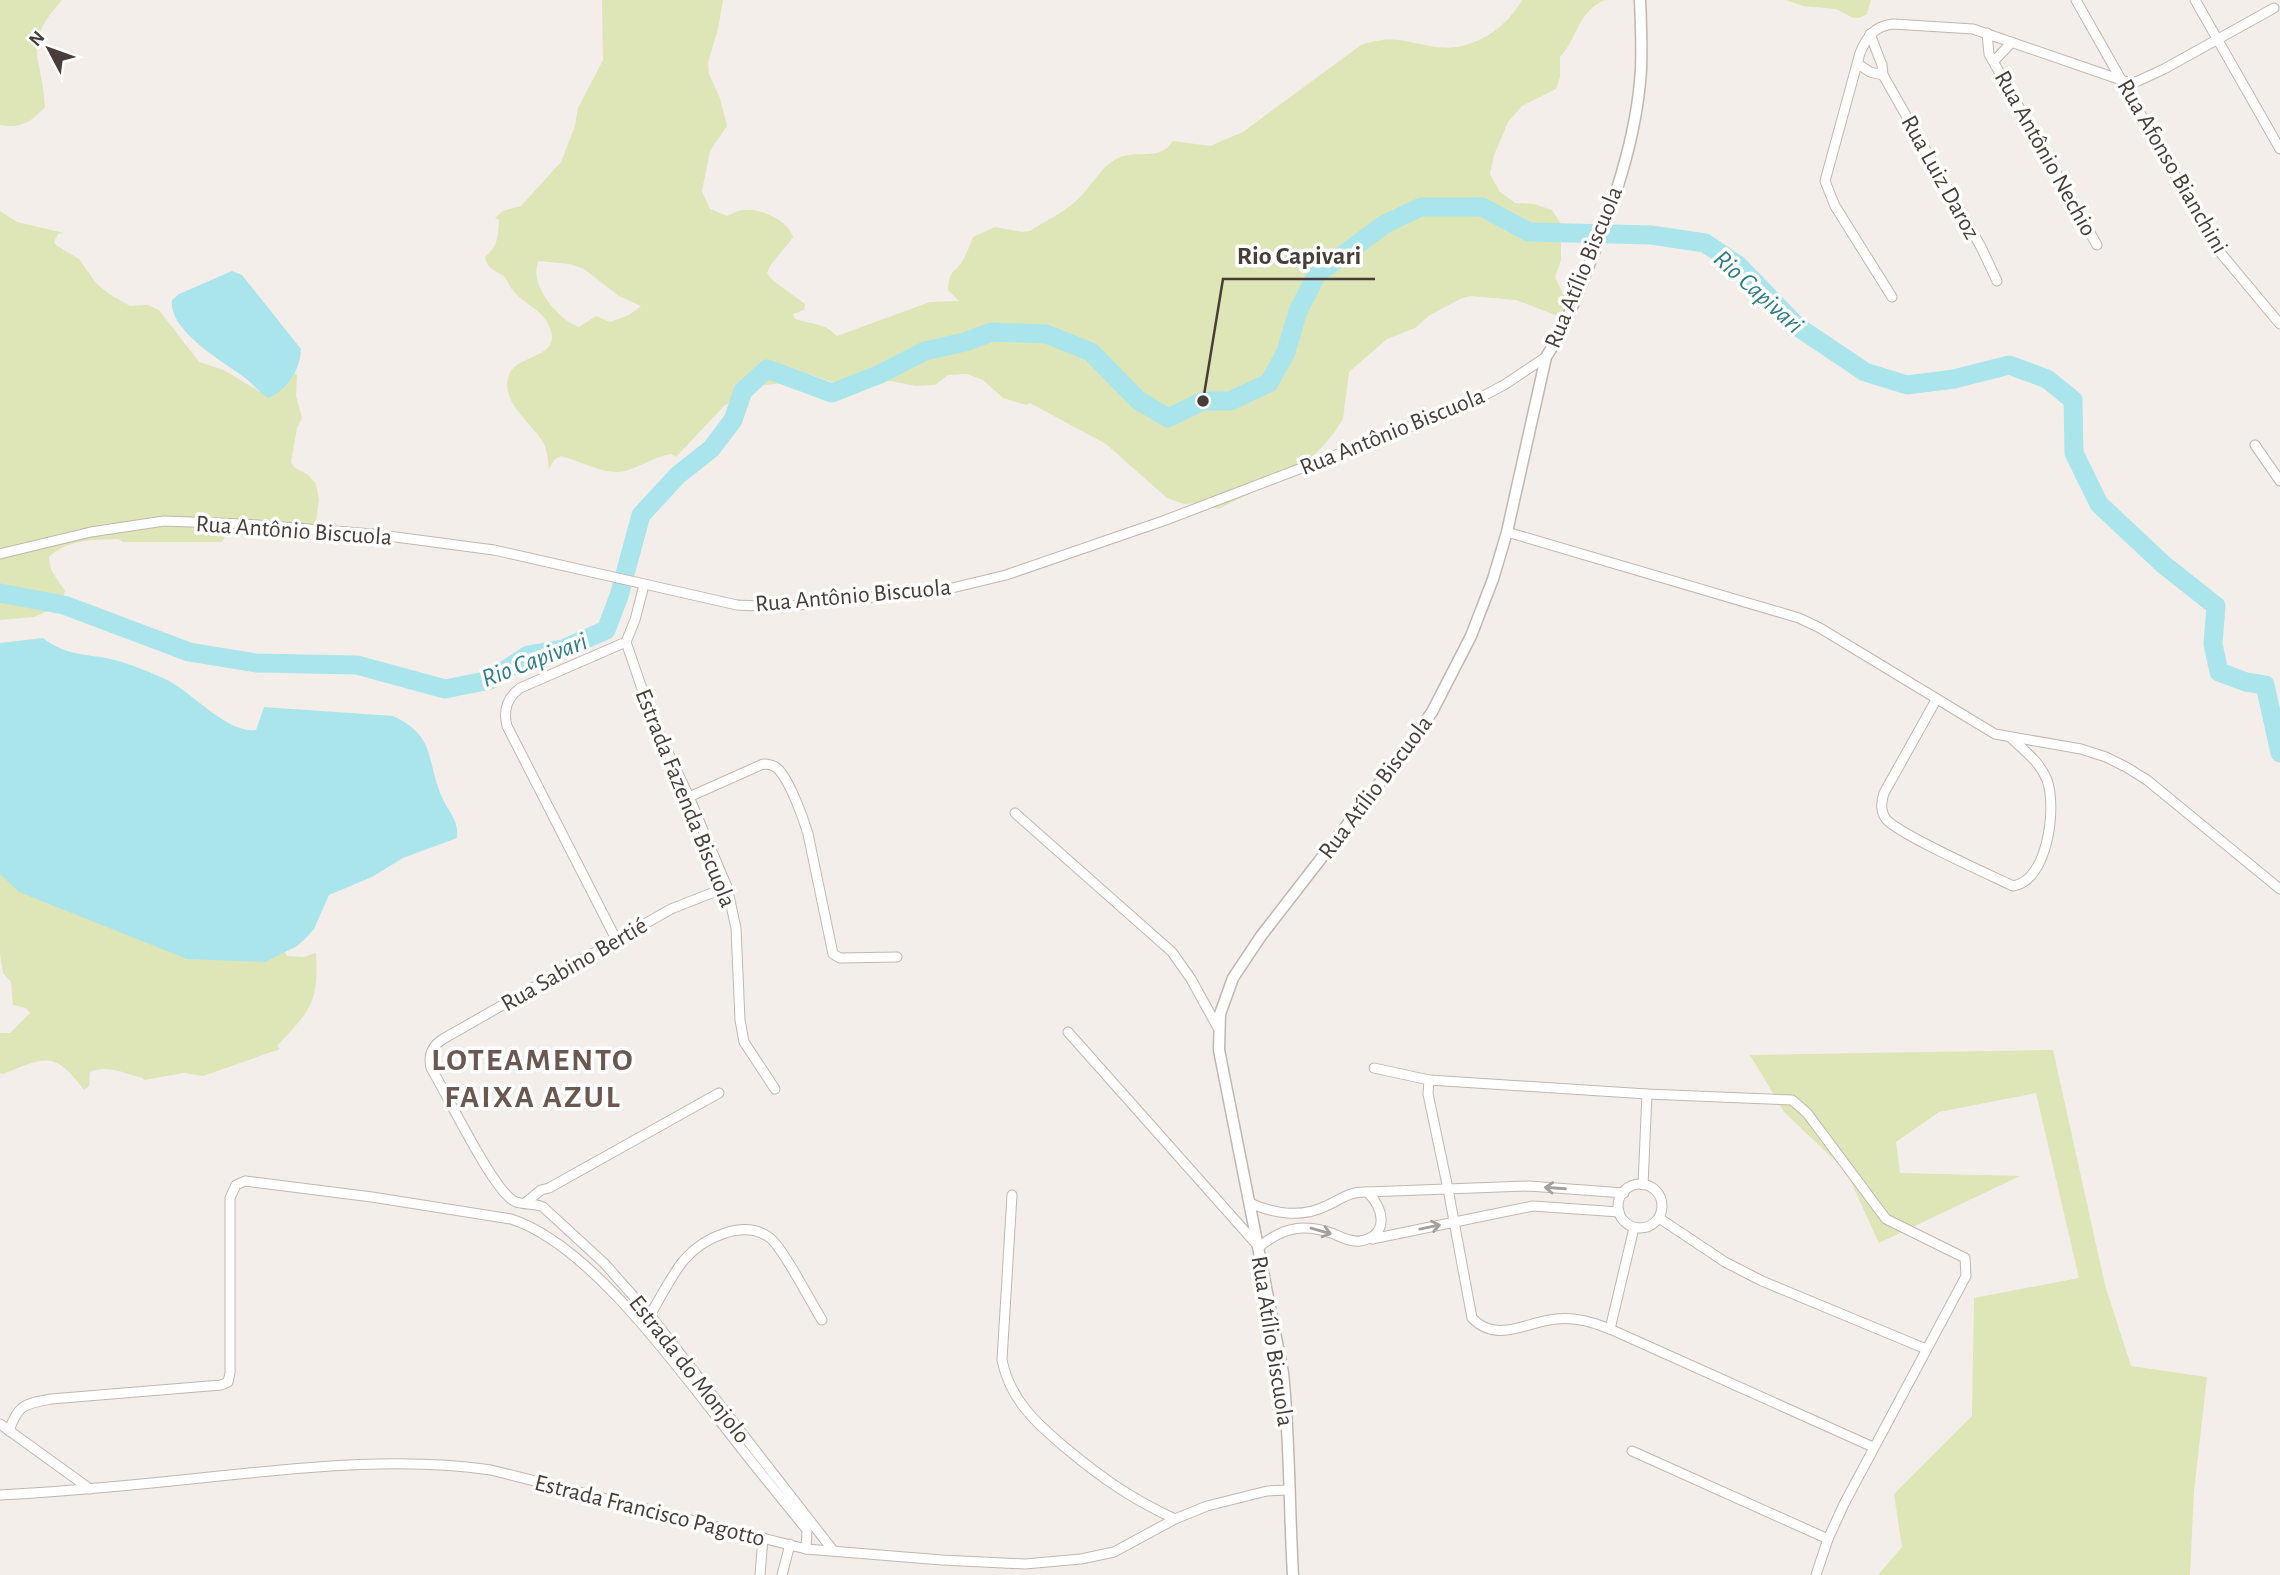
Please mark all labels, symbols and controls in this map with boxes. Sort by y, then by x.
north arrow [14,14,84,84]
text: N [26,28,49,50]
street label: Rua Antônio Nechio [1990,67,2101,240]
street label: Rua Afonso Bianchini [2112,75,2232,258]
street label: Rua Luiz Daroz [1896,112,1984,243]
street label: Rua Atílio Biscuola [1541,183,1627,352]
callout: Rio Capivari [1223,232,1375,279]
text: Rio Capivari [1237,243,1361,269]
water label: Rio Capivari [1709,245,1808,339]
street label: Rua Antônio Biscuola [1297,384,1488,480]
street label: Rua Antônio Biscuola [195,512,393,550]
street label: Rua Antônio Biscuola [754,575,952,617]
water label: Rio Capivari [478,628,591,692]
street label: Estrada Fazenda Biscuola [630,686,740,911]
street label: Rua Atílio Biscuola [1314,712,1437,864]
street label: Rua Sabino Bertié [497,913,652,1016]
district label: LOTEAMENTO FAIXA AZUL [431,1044,635,1113]
one-way arrow [1545,1181,1567,1194]
one-way arrow [1418,1219,1441,1233]
one-way arrow [1310,1225,1332,1238]
street label: Rua Atílio Biscuola [1247,1254,1297,1428]
street label: Estrada do Monjolo [624,1291,754,1448]
street label: Estrada Francisco Pagotto [532,1471,767,1551]

